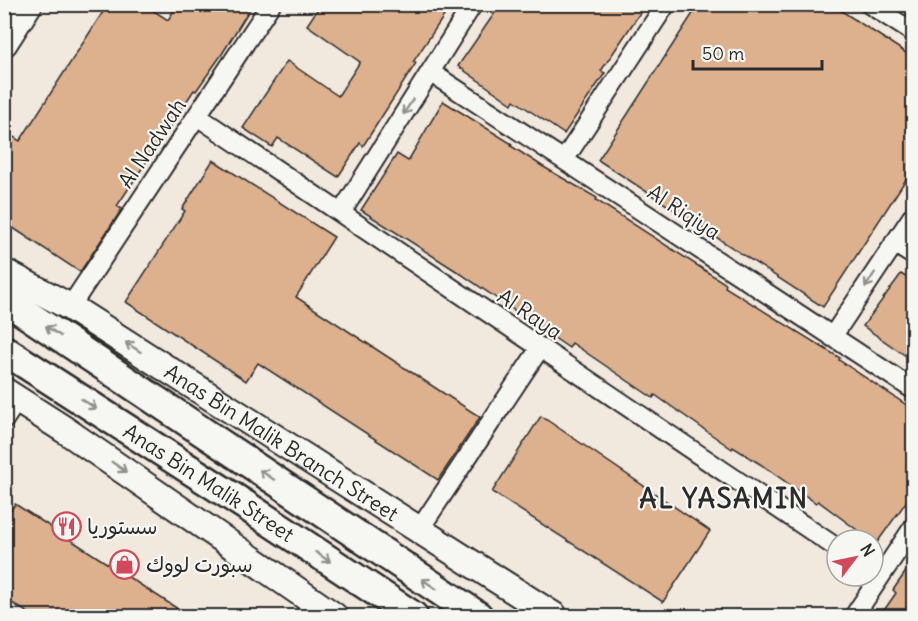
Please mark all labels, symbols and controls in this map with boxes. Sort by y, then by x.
scale bar [693,33,822,71]
text: 50 m [702,42,744,65]
street label: Al Nadwah [112,93,192,193]
one-way arrow [401,98,413,115]
street label: Al Riqiya [642,178,726,246]
one-way arrow [864,271,876,288]
street label: Al Raya [493,283,567,345]
one-way arrow [45,325,62,337]
one-way arrow [125,341,142,354]
street label: Anas Bin Malik Branch Street [160,358,404,527]
one-way arrow [81,398,97,410]
street label: Anas Bin Malik Street [119,417,300,547]
one-way arrow [110,461,127,473]
one-way arrow [259,469,276,481]
district label: AL YASAMIN [639,481,809,515]
restaurant icon: سستوريا [50,510,82,542]
place label: سستوريا [87,513,158,540]
north arrow [825,528,885,588]
text: N [856,540,879,560]
shop icon: سبورت لووك [109,548,141,580]
place label: سبورت لووك [146,551,253,578]
one-way arrow [314,551,331,563]
one-way arrow [421,578,438,590]

